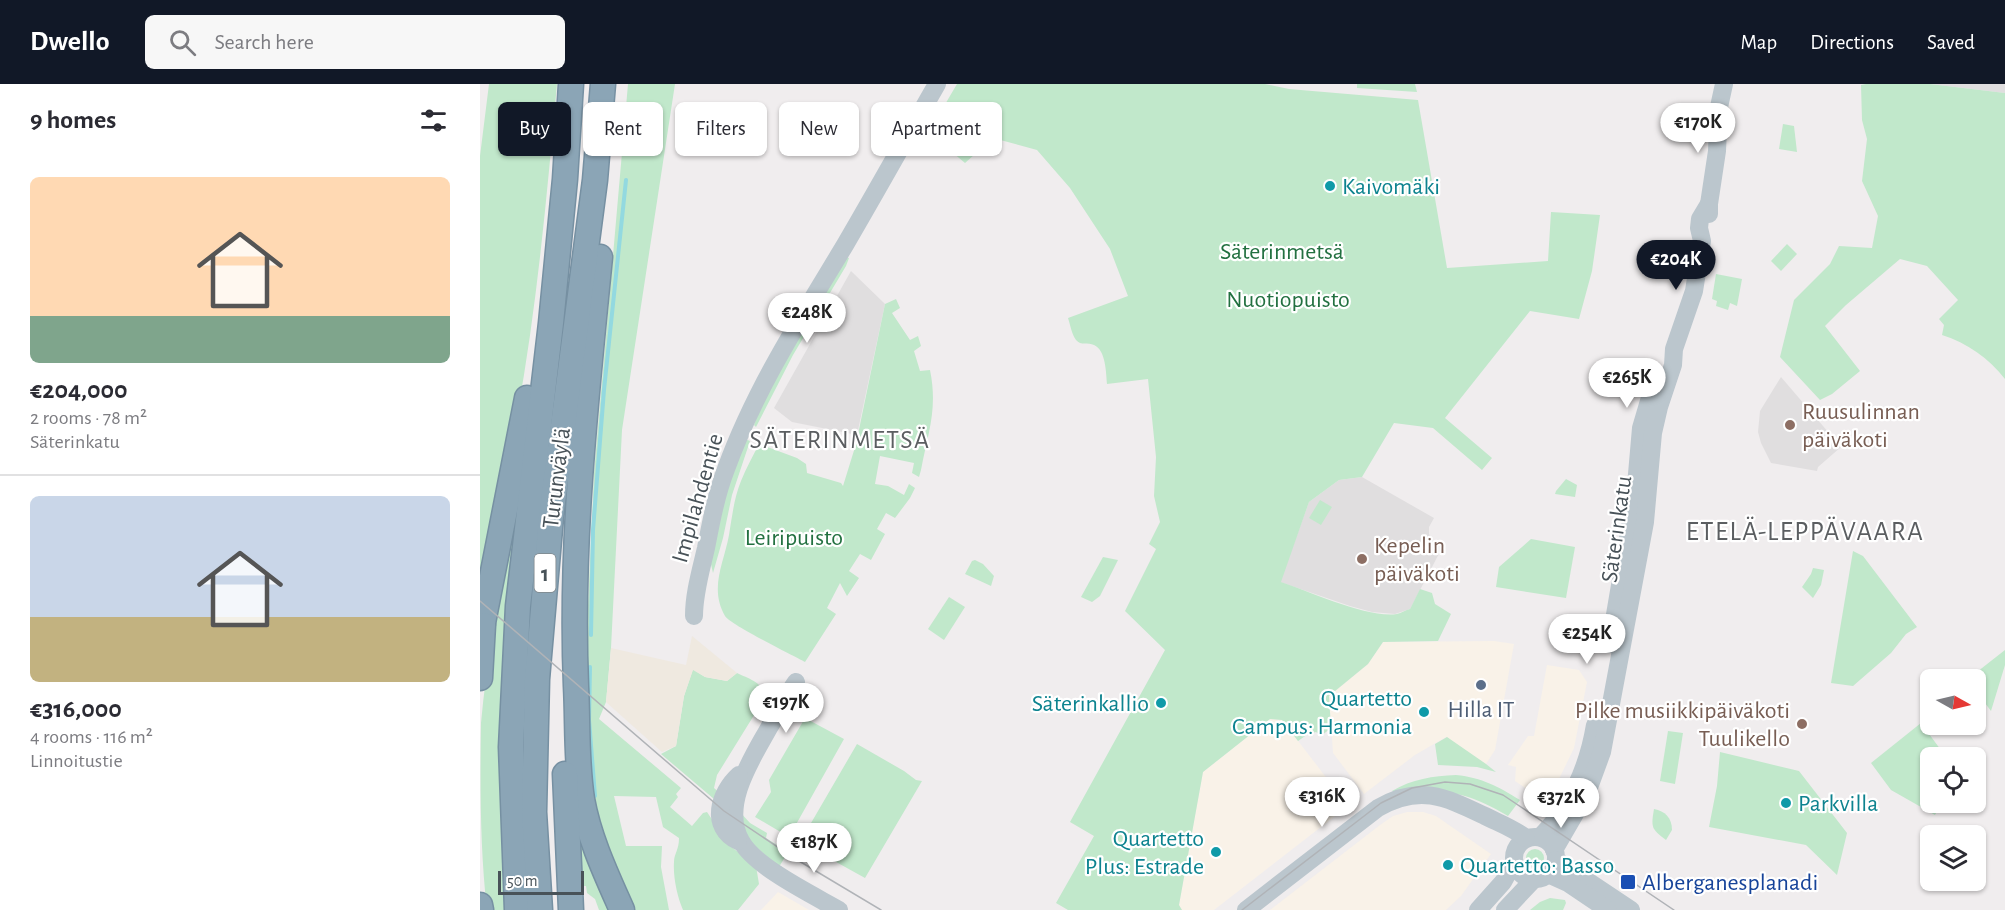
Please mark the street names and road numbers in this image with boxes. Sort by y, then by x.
street label: Turunväylä [539,426,575,530]
street label: Impilahdentie [668,431,728,566]
street label: Säterinkatu [1598,474,1636,584]
road number: 1 [534,554,556,592]

